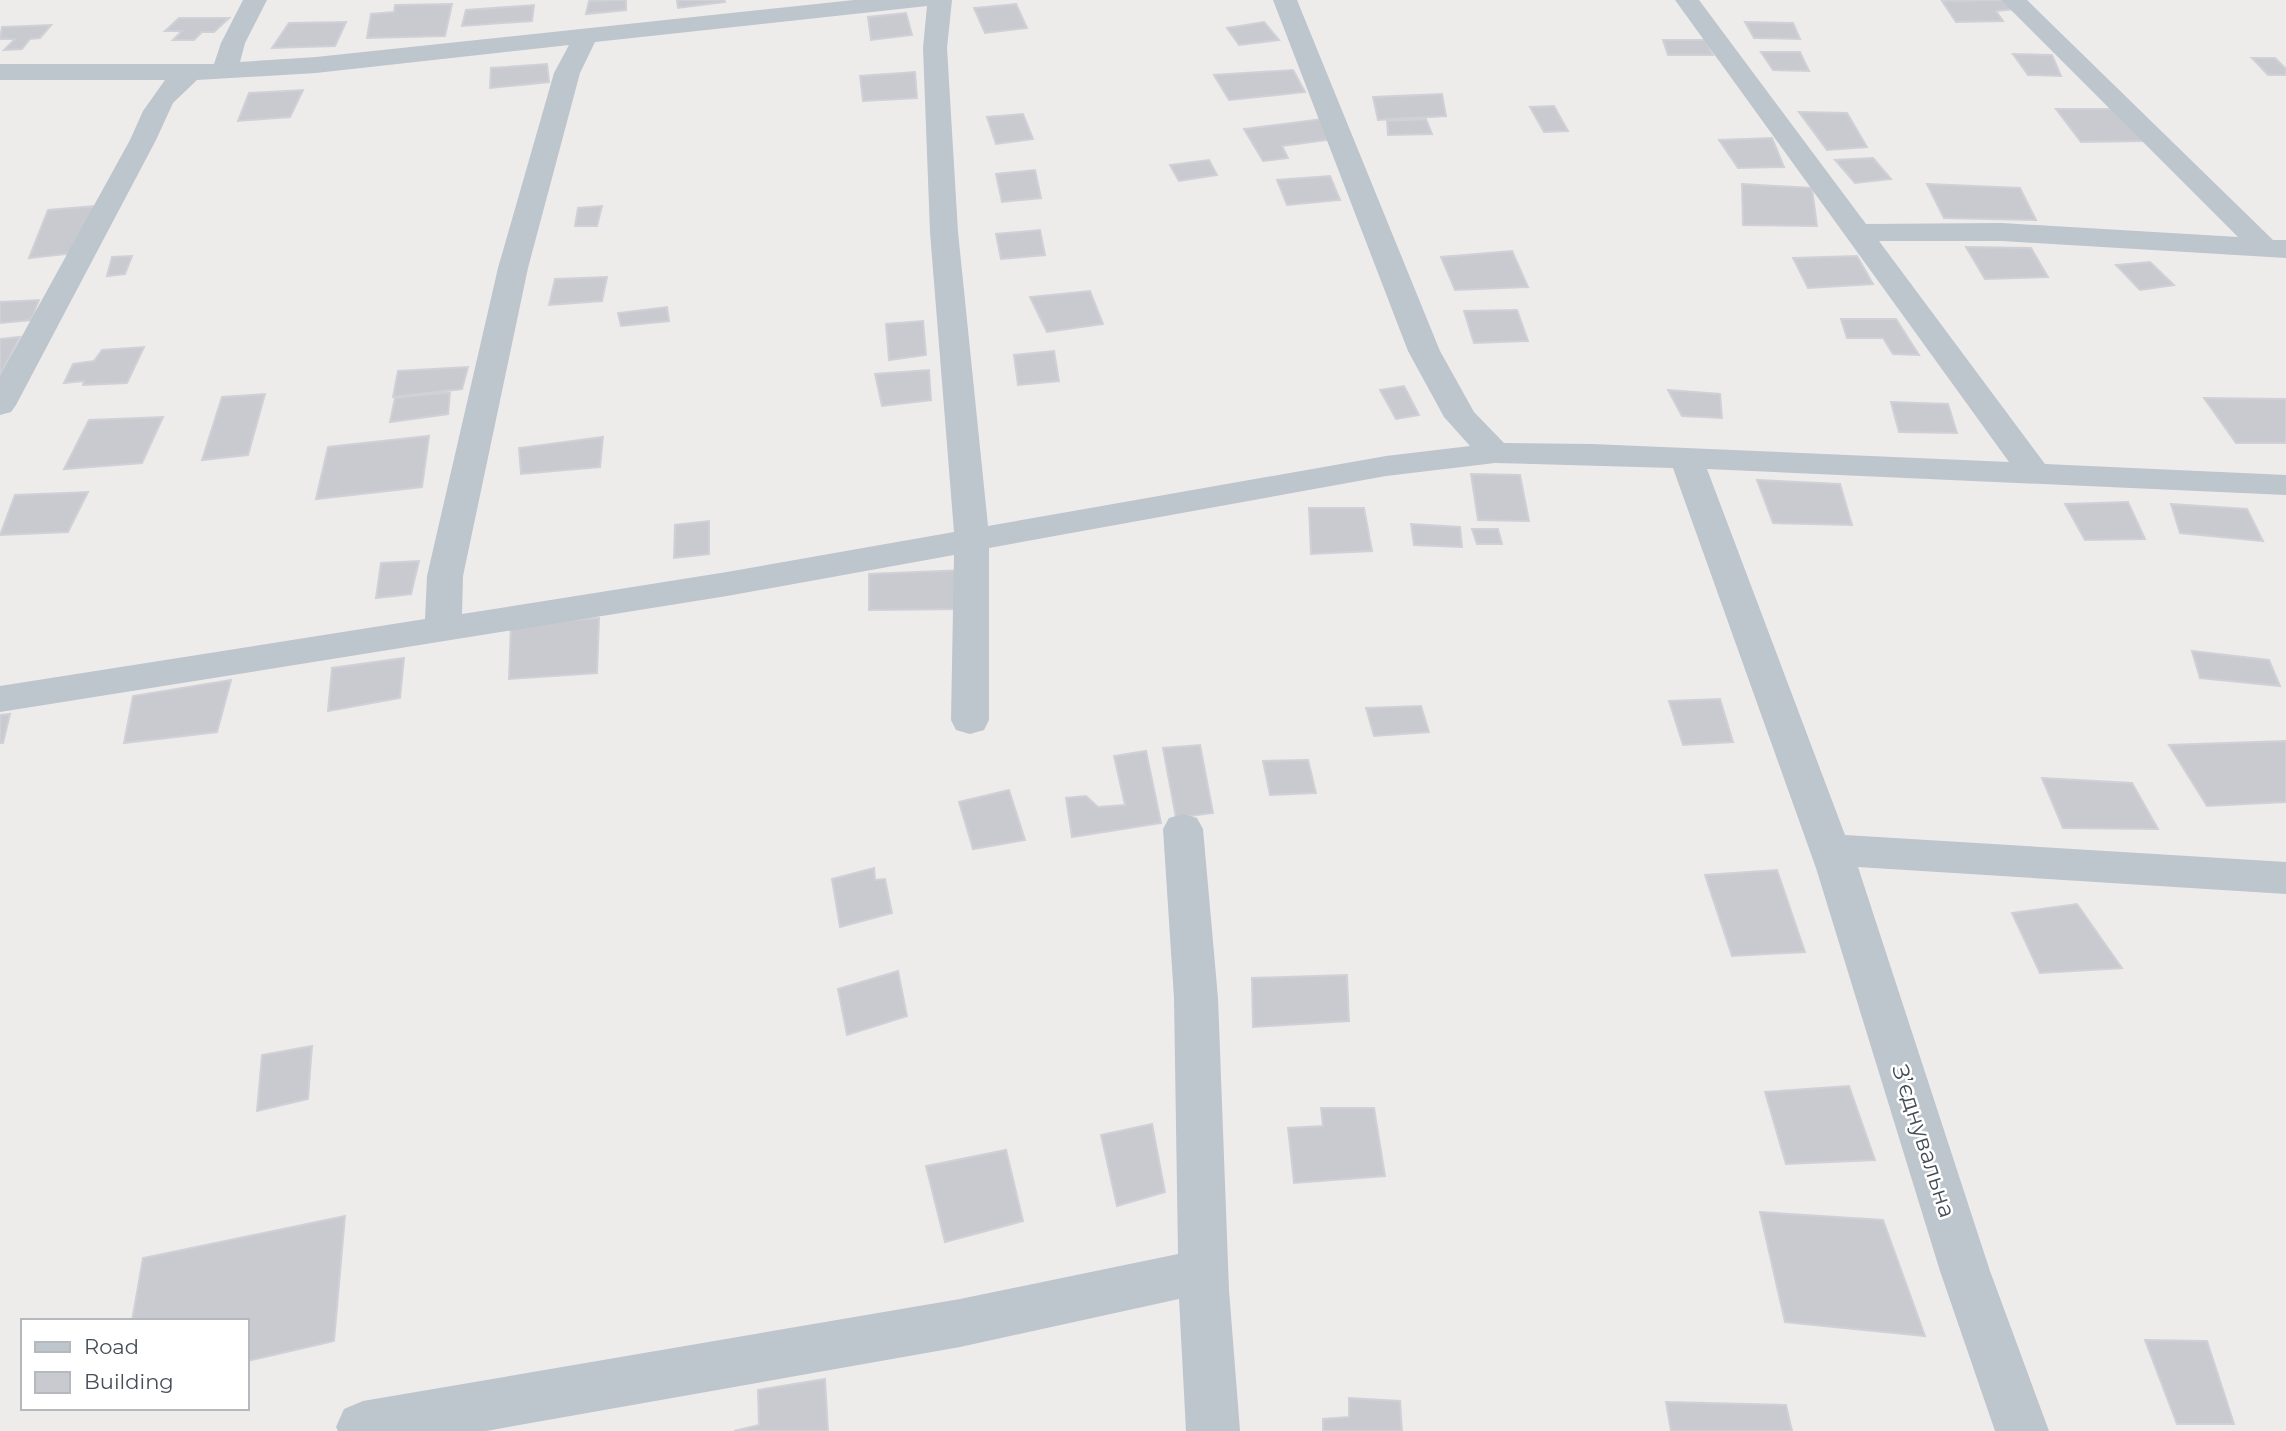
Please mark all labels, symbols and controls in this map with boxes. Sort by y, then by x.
street label: Зʼєднувальна [1886,1061,1962,1221]
legend [21,1319,248,1410]
text: Road [84,1334,139,1359]
text: Building [84,1369,174,1394]

